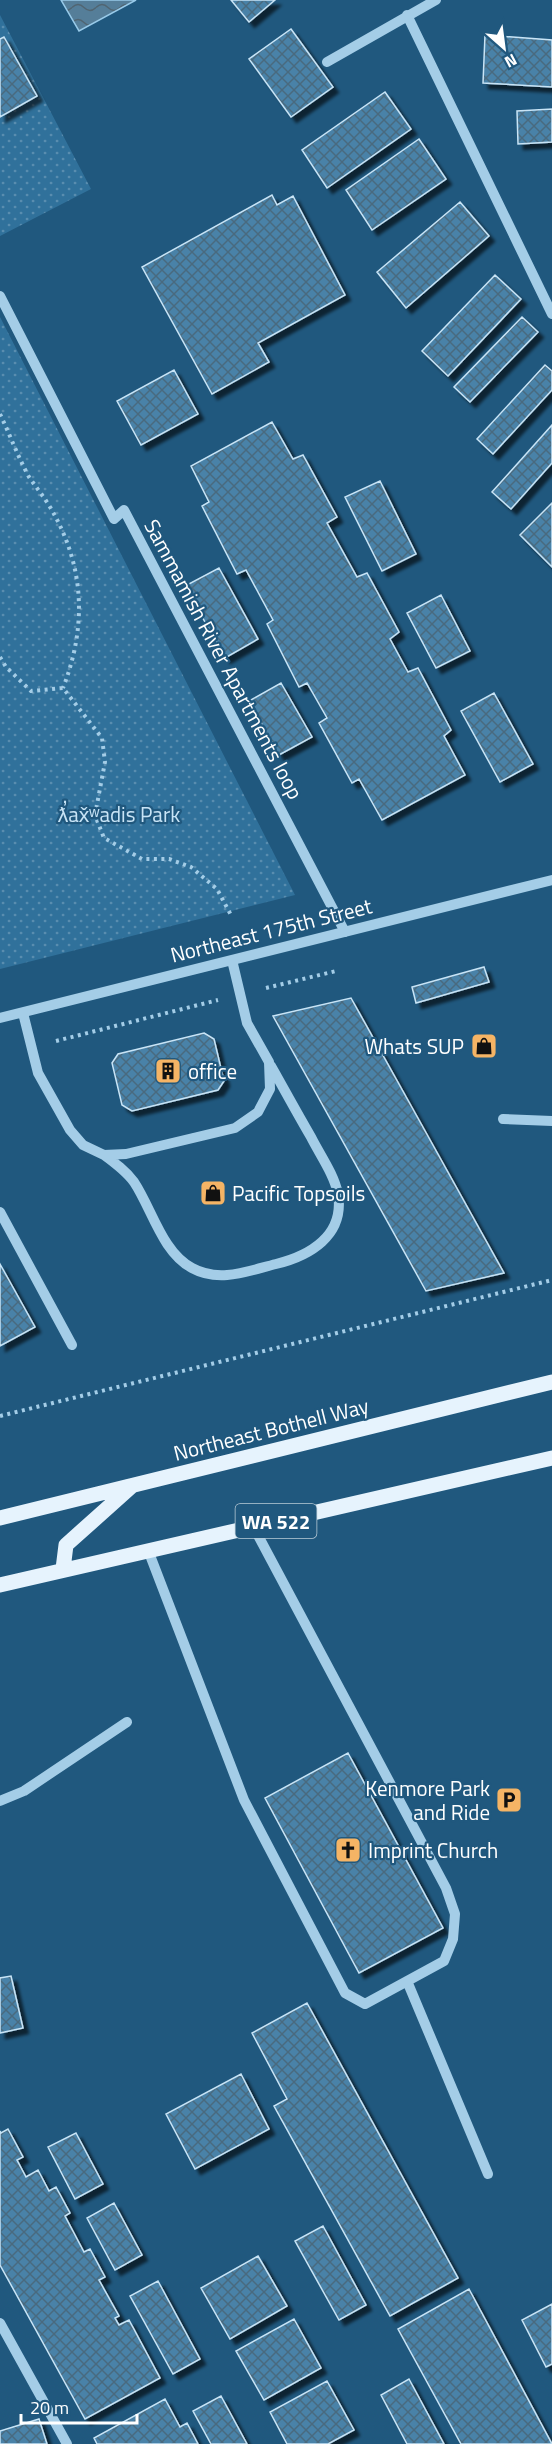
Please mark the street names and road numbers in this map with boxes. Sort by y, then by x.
street label: Sammamish River Apartments loop [136,513,312,805]
street label: Northeast 175th Street [167,889,376,971]
street label: Northeast Bothell Way [170,1389,372,1469]
road number: WA 522 [236,1504,316,1538]

